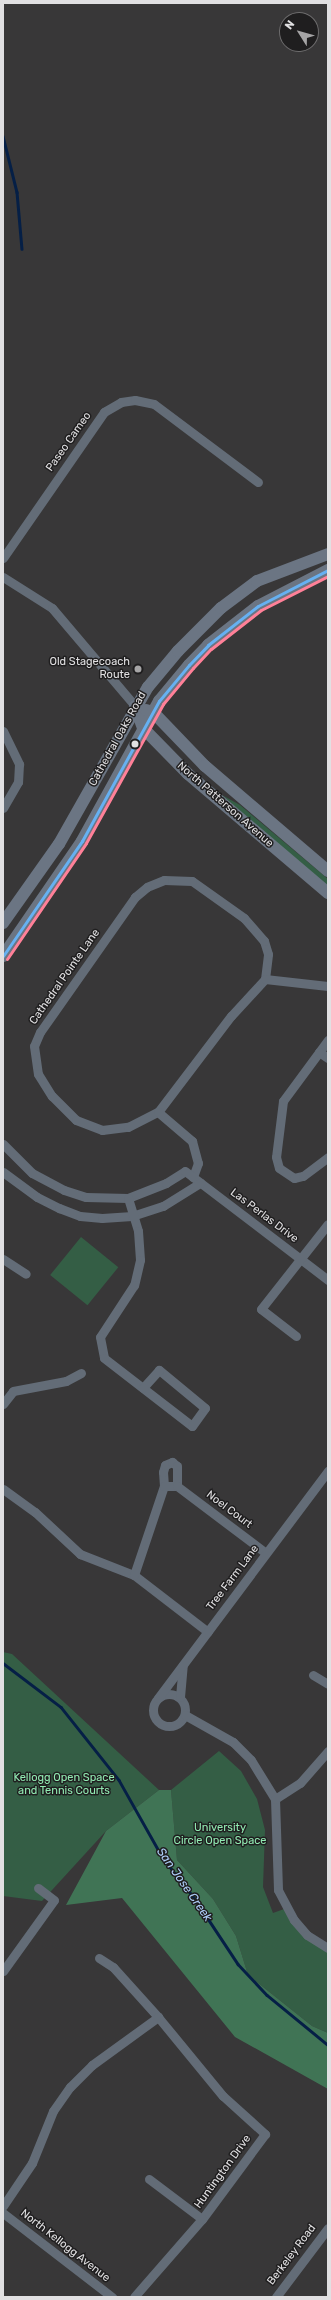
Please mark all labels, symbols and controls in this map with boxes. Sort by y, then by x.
north arrow [279,12,319,52]
text: N [282,18,297,32]
street label: Paseo Cameo [44,410,94,474]
place label: Old Stagecoach Route [49,656,130,682]
marker: Old Stagecoach Route [133,664,143,674]
street label: Cathedral Oaks Road [87,689,149,789]
unlabelled marker [130,739,140,749]
street label: North Patterson Avenue [174,759,276,851]
street label: Cathedral Pointe Lane [27,927,103,1027]
street label: Las Perlas Drive [228,1186,300,1246]
street label: Noel Court [203,1488,255,1532]
street label: Tree Farm Lane [204,1543,262,1613]
park label: Kellogg Open Space and Tennis Courts [13,1772,115,1798]
park label: University Circle Open Space [174,1822,266,1848]
water label: San Jose Creek [153,1845,215,1925]
street label: Huntington Drive [192,2133,254,2211]
street label: North Kellogg Avenue [17,2207,113,2285]
street label: Berkeley Road [265,2222,319,2288]

